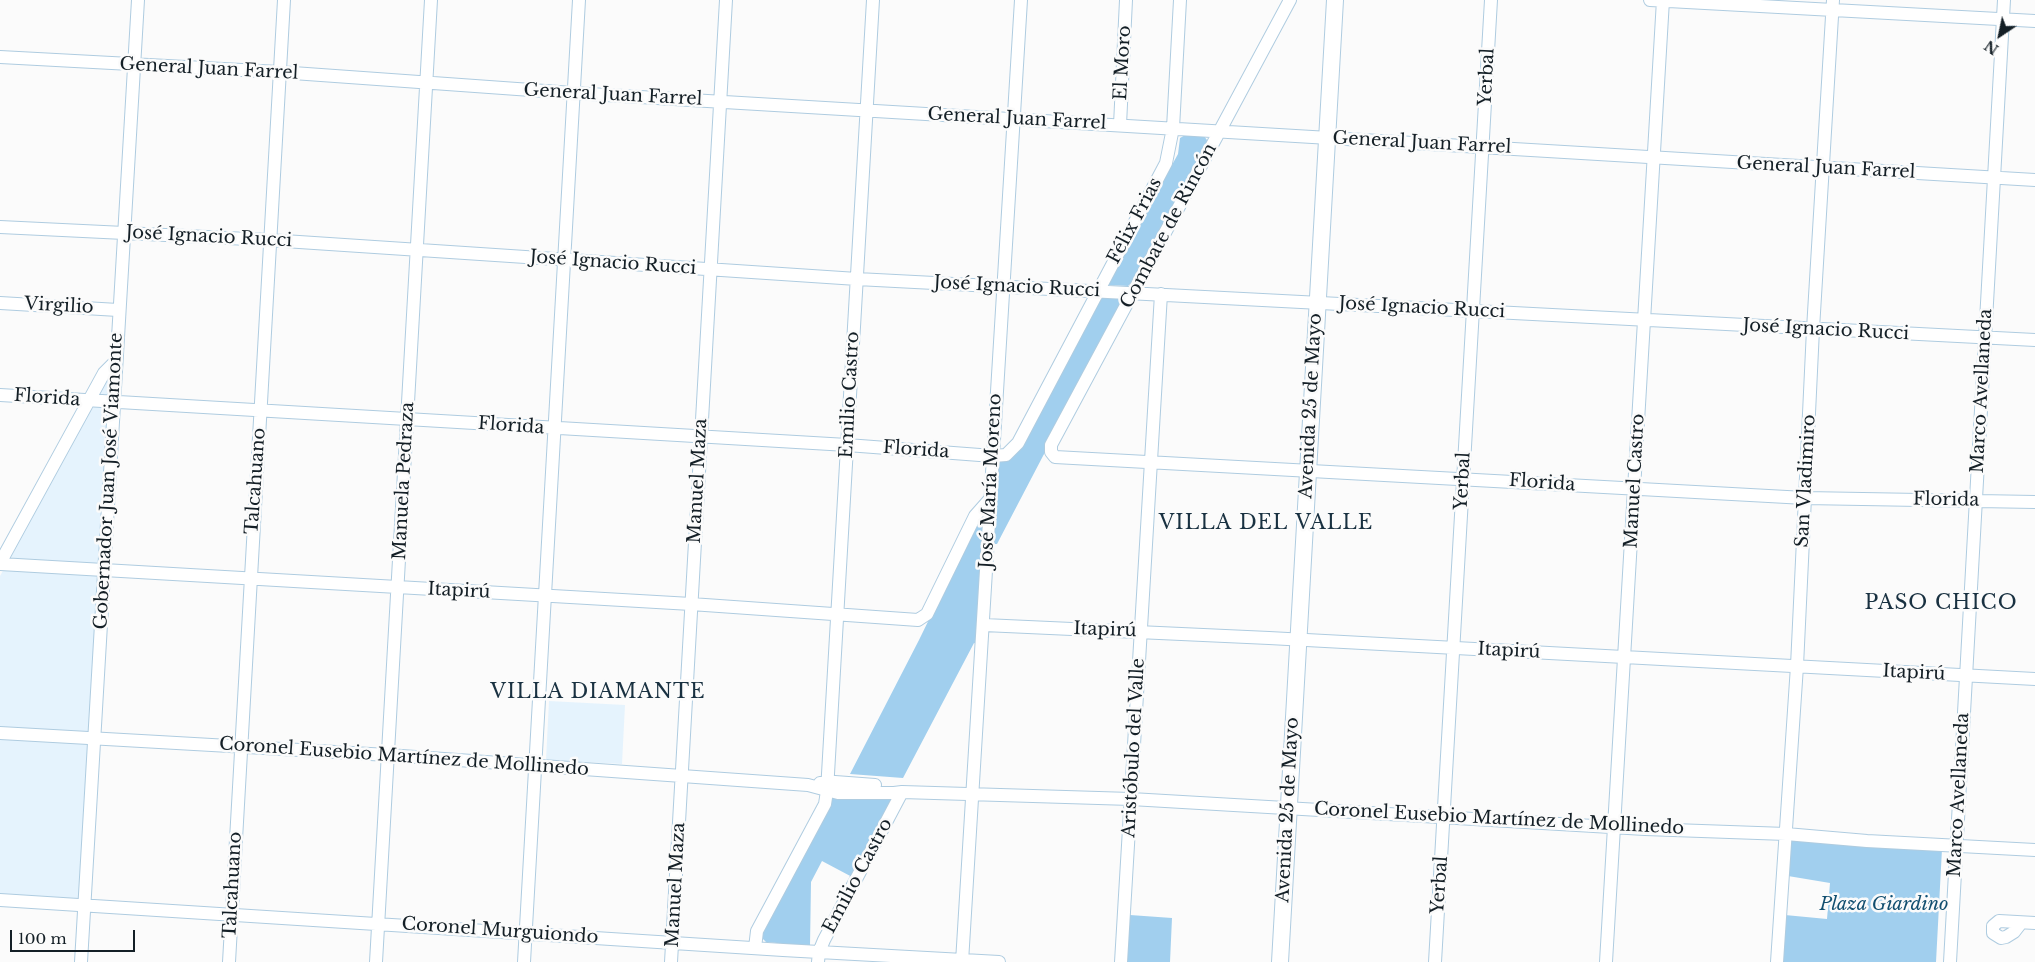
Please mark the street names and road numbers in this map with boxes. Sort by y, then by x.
street label: El Moro [1110,25,1136,101]
street label: Yerbal [1475,48,1499,106]
street label: General Juan Farrel [119,54,299,84]
street label: General Juan Farrel [523,80,703,110]
street label: General Juan Farrel [927,104,1107,134]
street label: General Juan Farrel [1332,128,1512,158]
street label: Combate de Rincón [1116,140,1222,312]
street label: General Juan Farrel [1736,153,1916,183]
street label: Félix Frias [1103,174,1167,268]
street label: José Ignacio Rucci [125,222,293,252]
street label: José Ignacio Rucci [529,246,697,280]
street label: José Ignacio Rucci [933,272,1101,302]
street label: Virgilio [24,293,94,319]
street label: José Ignacio Rucci [1338,293,1506,323]
street label: Marco Avellaneda [1967,308,1997,474]
street label: Avenida 25 de Mayo [1295,313,1327,499]
street label: José Ignacio Rucci [1742,315,1910,345]
street label: Emilio Castro [836,331,864,459]
street label: Gobernador Juan José Viamonte [90,332,128,630]
street label: Florida [13,385,81,411]
street label: José María Moreno [976,393,1006,569]
street label: Manuela Pedraza [389,401,419,561]
street label: Florida [477,413,545,439]
street label: Manuel Castro [1621,413,1649,549]
street label: San Vladimiro [1792,414,1820,548]
street label: Manuel Maza [684,418,712,544]
street label: Talcahuano [242,427,270,535]
street label: Florida [882,437,950,463]
street label: Yerbal [1451,452,1475,510]
street label: Florida [1508,470,1576,496]
street label: Florida [1913,489,1979,511]
street label: Itapirú [427,579,491,603]
street label: Itapirú [1073,618,1137,642]
street label: Itapirú [1477,639,1541,663]
street label: Aristóbulo del Valle [1119,658,1149,838]
street label: Itapirú [1882,661,1946,685]
street label: Marco Avellaneda [1944,712,1974,878]
street label: Avenida 25 de Mayo [1272,717,1304,903]
street label: Coronel Eusebio Martínez de Mollinedo [218,733,590,781]
street label: Coronel Eusebio Martínez de Mollinedo [1313,799,1685,839]
street label: Emilio Castro [819,815,897,937]
street label: Manuel Maza [662,822,690,948]
street label: Talcahuano [219,831,247,939]
street label: Yerbal [1427,855,1453,915]
street label: Coronel Murguiondo [401,913,599,949]

